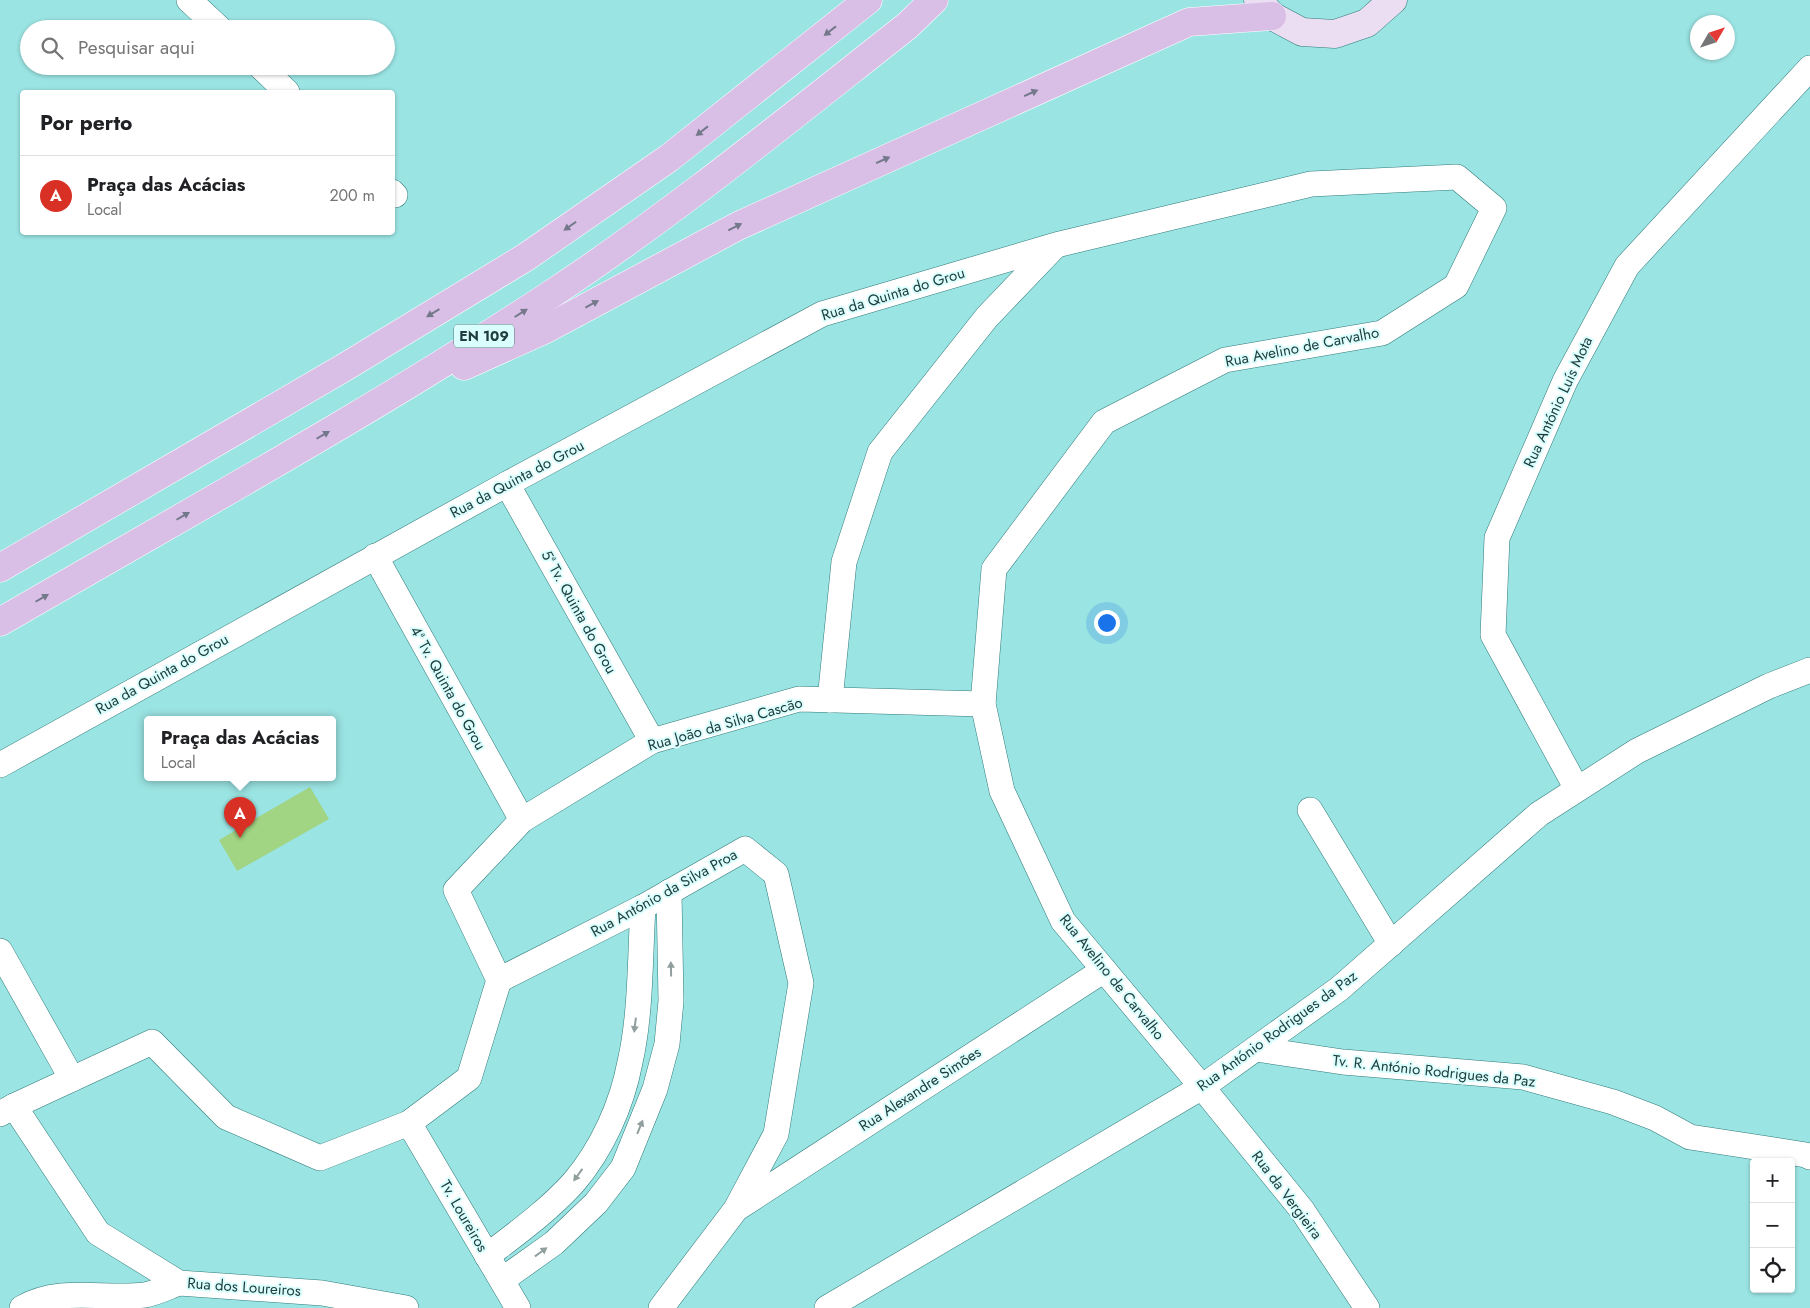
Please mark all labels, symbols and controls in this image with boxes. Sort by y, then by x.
north arrow [1690,15,1735,60]
search box [20,20,395,75]
one-way arrow [824,25,837,36]
icon: search [38,34,66,62]
text: Pesquisar aqui [78,34,195,61]
one-way arrow [1024,89,1038,97]
text: Por perto [40,108,132,138]
one-way arrow [696,126,709,137]
one-way arrow [876,156,890,164]
text: Praça das Acácias [87,171,245,198]
text: A [50,184,62,207]
text: 200 m [329,184,375,207]
text: Local [87,198,122,221]
one-way arrow [564,221,577,231]
one-way arrow [728,223,742,231]
street label: Rua da Quinta do Grou [819,262,967,326]
one-way arrow [585,300,599,308]
one-way arrow [515,308,528,318]
one-way arrow [427,309,440,318]
street label: Rua Avelino de Carvalho [1223,321,1381,373]
road number: EN 109 [454,324,514,348]
street label: Rua António Luís Mota [1518,333,1598,471]
one-way arrow [317,430,330,439]
street label: Rua da Quinta do Grou [446,434,588,524]
one-way arrow [176,512,189,521]
street label: 5ª Tv. Quinta do Grou [536,546,622,678]
one-way arrow [36,593,49,602]
your location [1094,610,1120,636]
street label: 4ª Tv. Quinta do Grou [405,622,491,754]
street label: Rua da Quinta do Grou [92,628,232,720]
street label: Rua João da Silva Cascão [645,691,805,757]
popup [144,716,336,781]
text: Praça das Acácias [161,724,319,751]
text: Local [161,751,196,774]
pin: A [224,797,256,838]
street label: Rua António da Silva Proa [587,844,741,942]
street label: Rua Avelino de Carvalho [1054,909,1170,1045]
one-way arrow [667,960,675,976]
street label: Rua António Rodrigues da Paz [1192,965,1362,1097]
one-way arrow [631,1018,639,1034]
street label: Rua Alexandre Simões [855,1041,985,1137]
street label: Tv. R. António Rodrigues da Paz [1332,1049,1537,1093]
one-way arrow [637,1119,645,1134]
street label: Rua da Vergieira [1246,1146,1328,1244]
map controls [1750,1158,1795,1293]
button: + [1750,1158,1795,1203]
one-way arrow [573,1168,583,1182]
street label: Tv. Loureiros [435,1176,493,1256]
button: − [1750,1203,1795,1248]
one-way arrow [534,1247,548,1257]
button: locate [1750,1248,1795,1293]
street label: Rua dos Loureiros [186,1272,302,1302]

